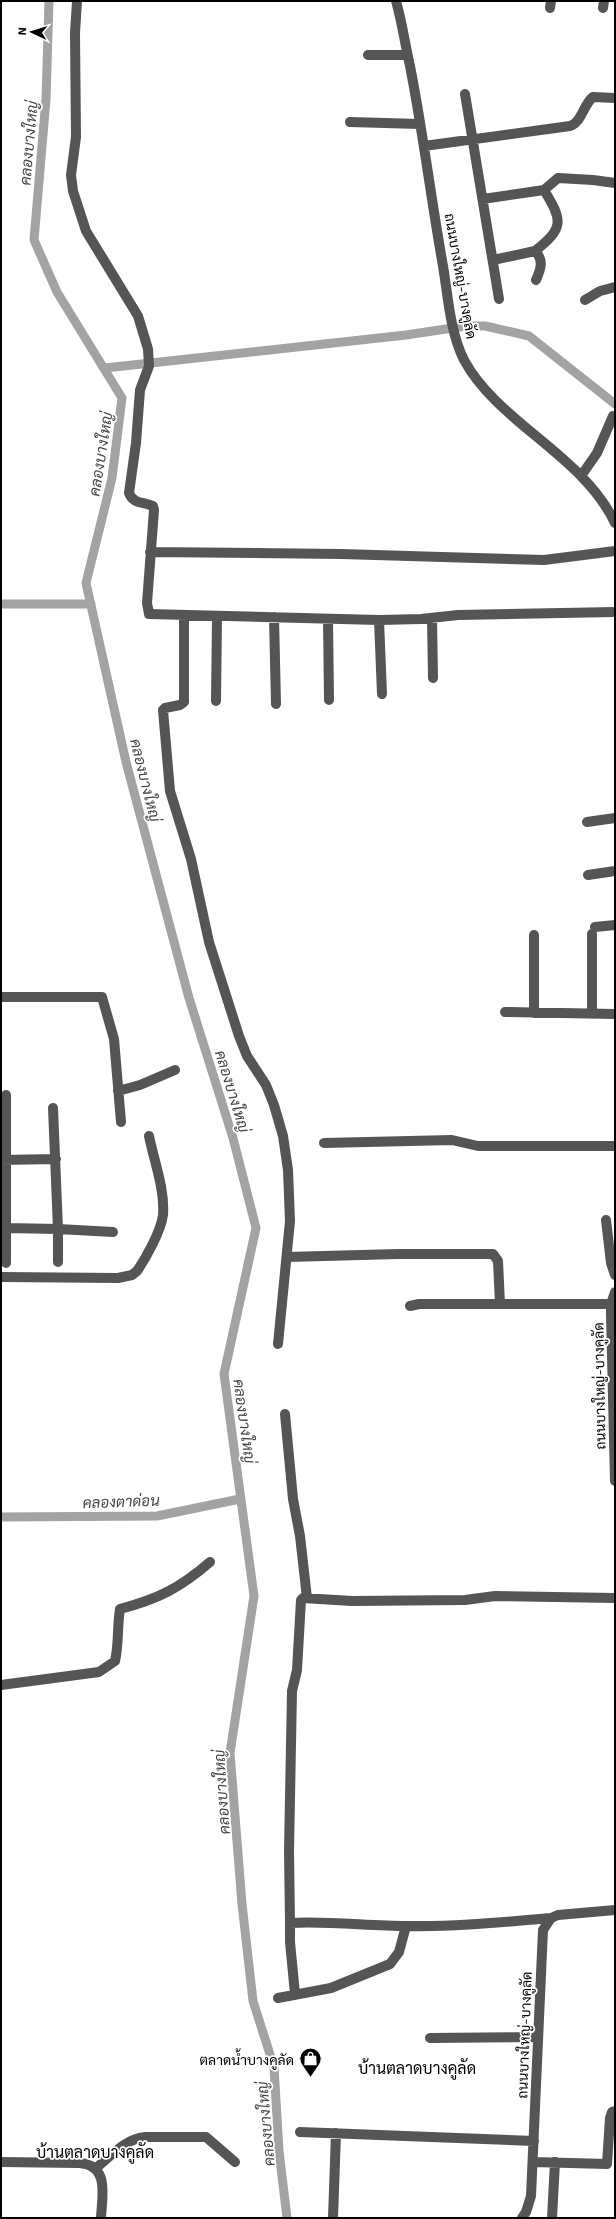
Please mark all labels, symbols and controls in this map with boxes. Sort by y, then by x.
north arrow [12,12,52,52]
text: N [15,27,28,36]
water label: คลองบางใหญ่ [15,99,42,186]
street label: ถนนบางใหญ่-บางคูลัด [440,212,480,340]
water label: คลองบางใหญ่ [84,410,117,498]
water label: คลองบางใหญ่ [126,737,165,825]
water label: คลองบางใหญ่ [211,1048,254,1136]
street label: ถนนบางใหญ่-บางคูลัด [589,1322,611,1450]
water label: คลองบางใหญ่ [229,1378,260,1465]
water label: คลองตาด่อน [82,1491,160,1511]
water label: คลองบางใหญ่ [209,1748,234,1835]
street label: ถนนบางใหญ่-บางคูลัด [513,1971,537,2099]
shop icon: ตลาดน้ำบางคูลัด [297,2046,323,2079]
place label: ตลาดน้ำบางคูลัด [200,2048,294,2070]
district label: บ้านตลาดบางคูลัด [358,2058,476,2080]
water label: คลองบางใหญ่ [252,2080,279,2167]
district label: บ้านตลาดบางคูลัด [36,2142,154,2164]

